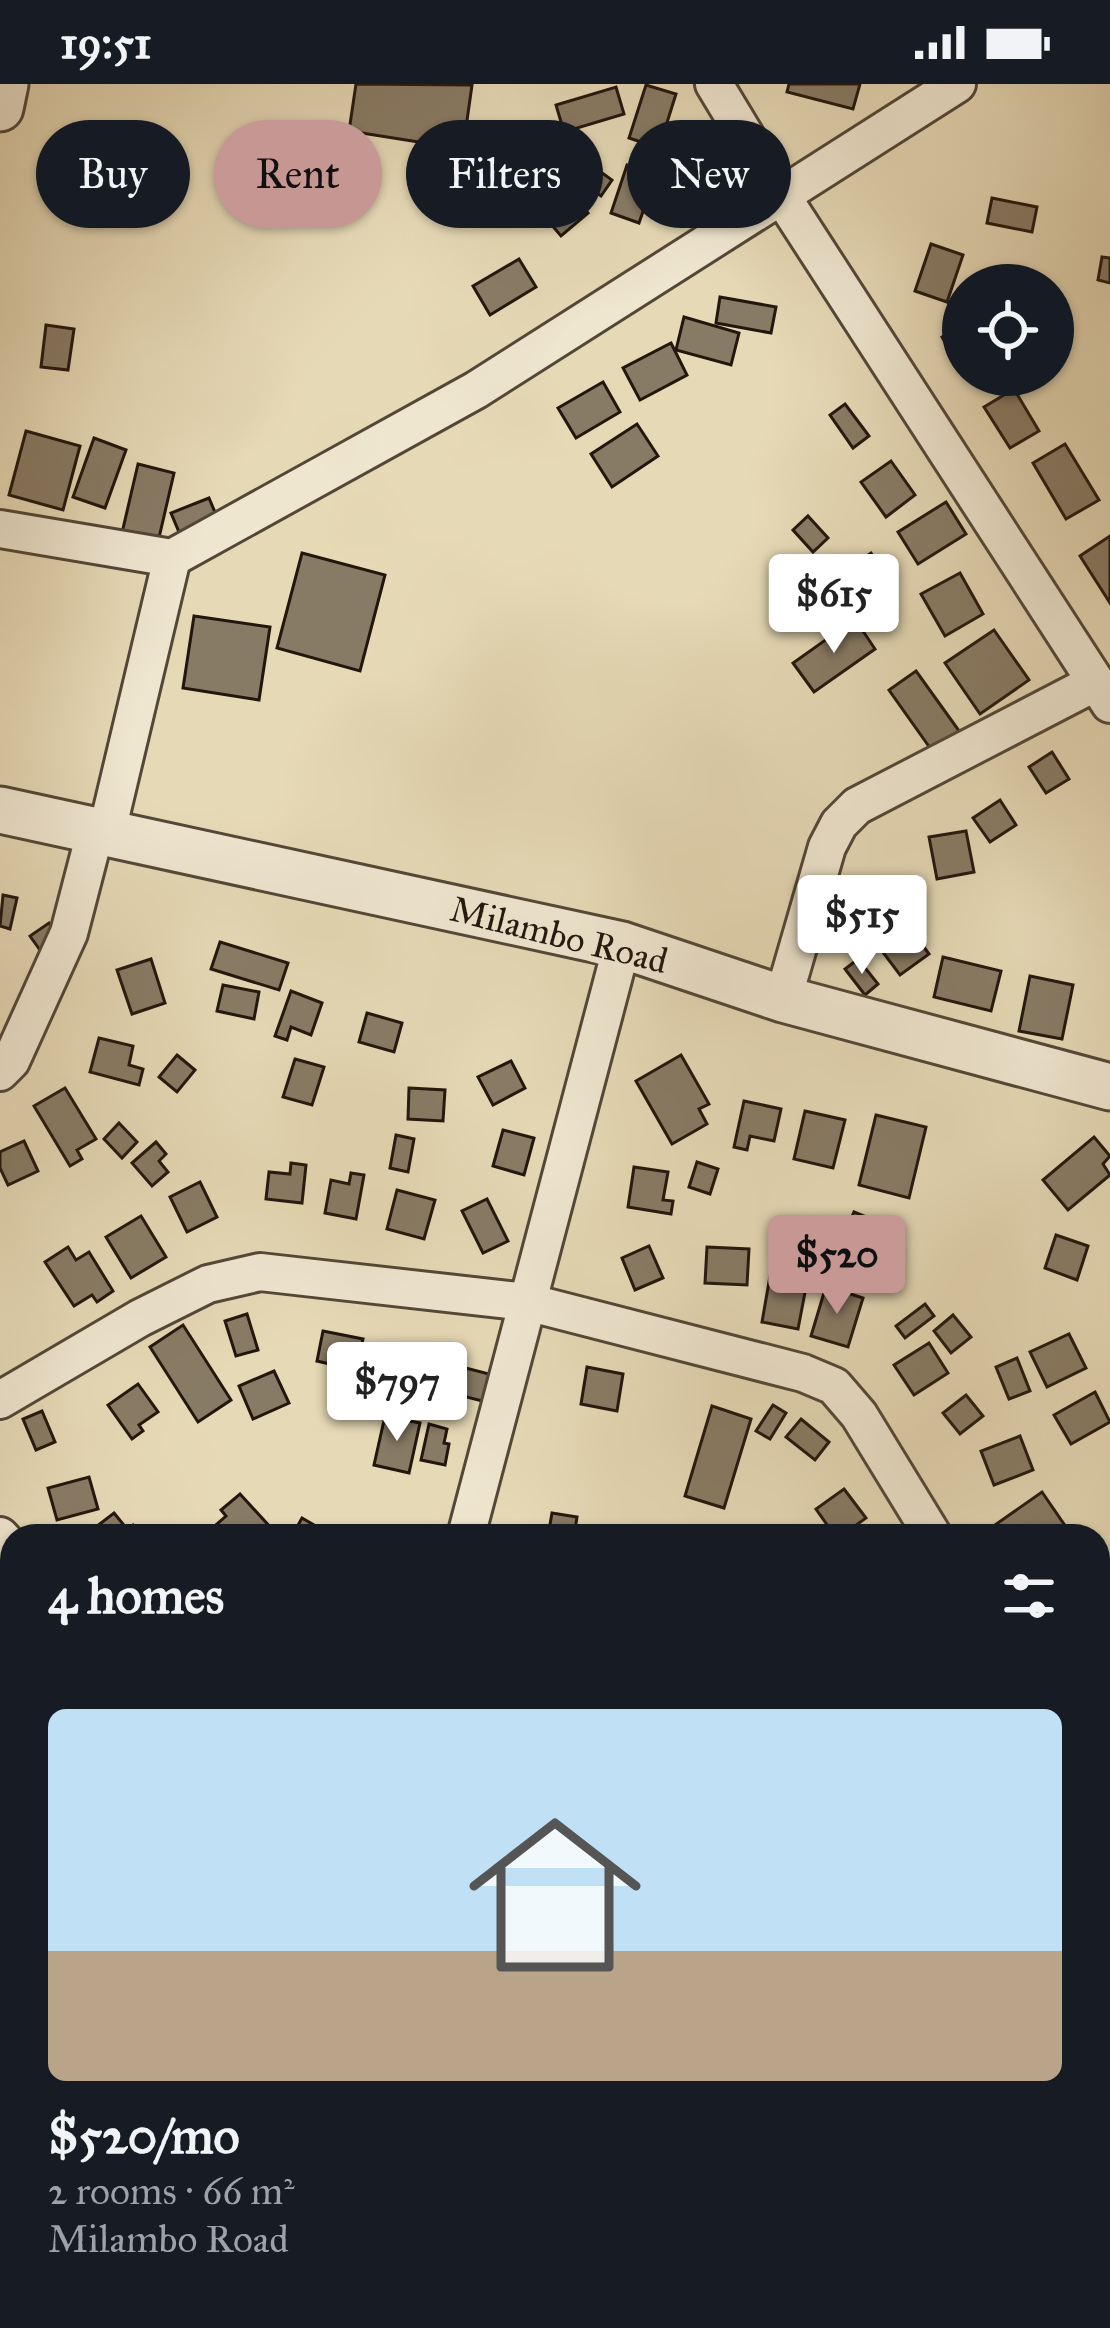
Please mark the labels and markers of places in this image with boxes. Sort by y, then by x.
pin: $615 [763,554,905,656]
pin: $515 [791,875,933,977]
pin: $520 [766,1215,908,1317]
pin: $797 [326,1342,468,1444]

